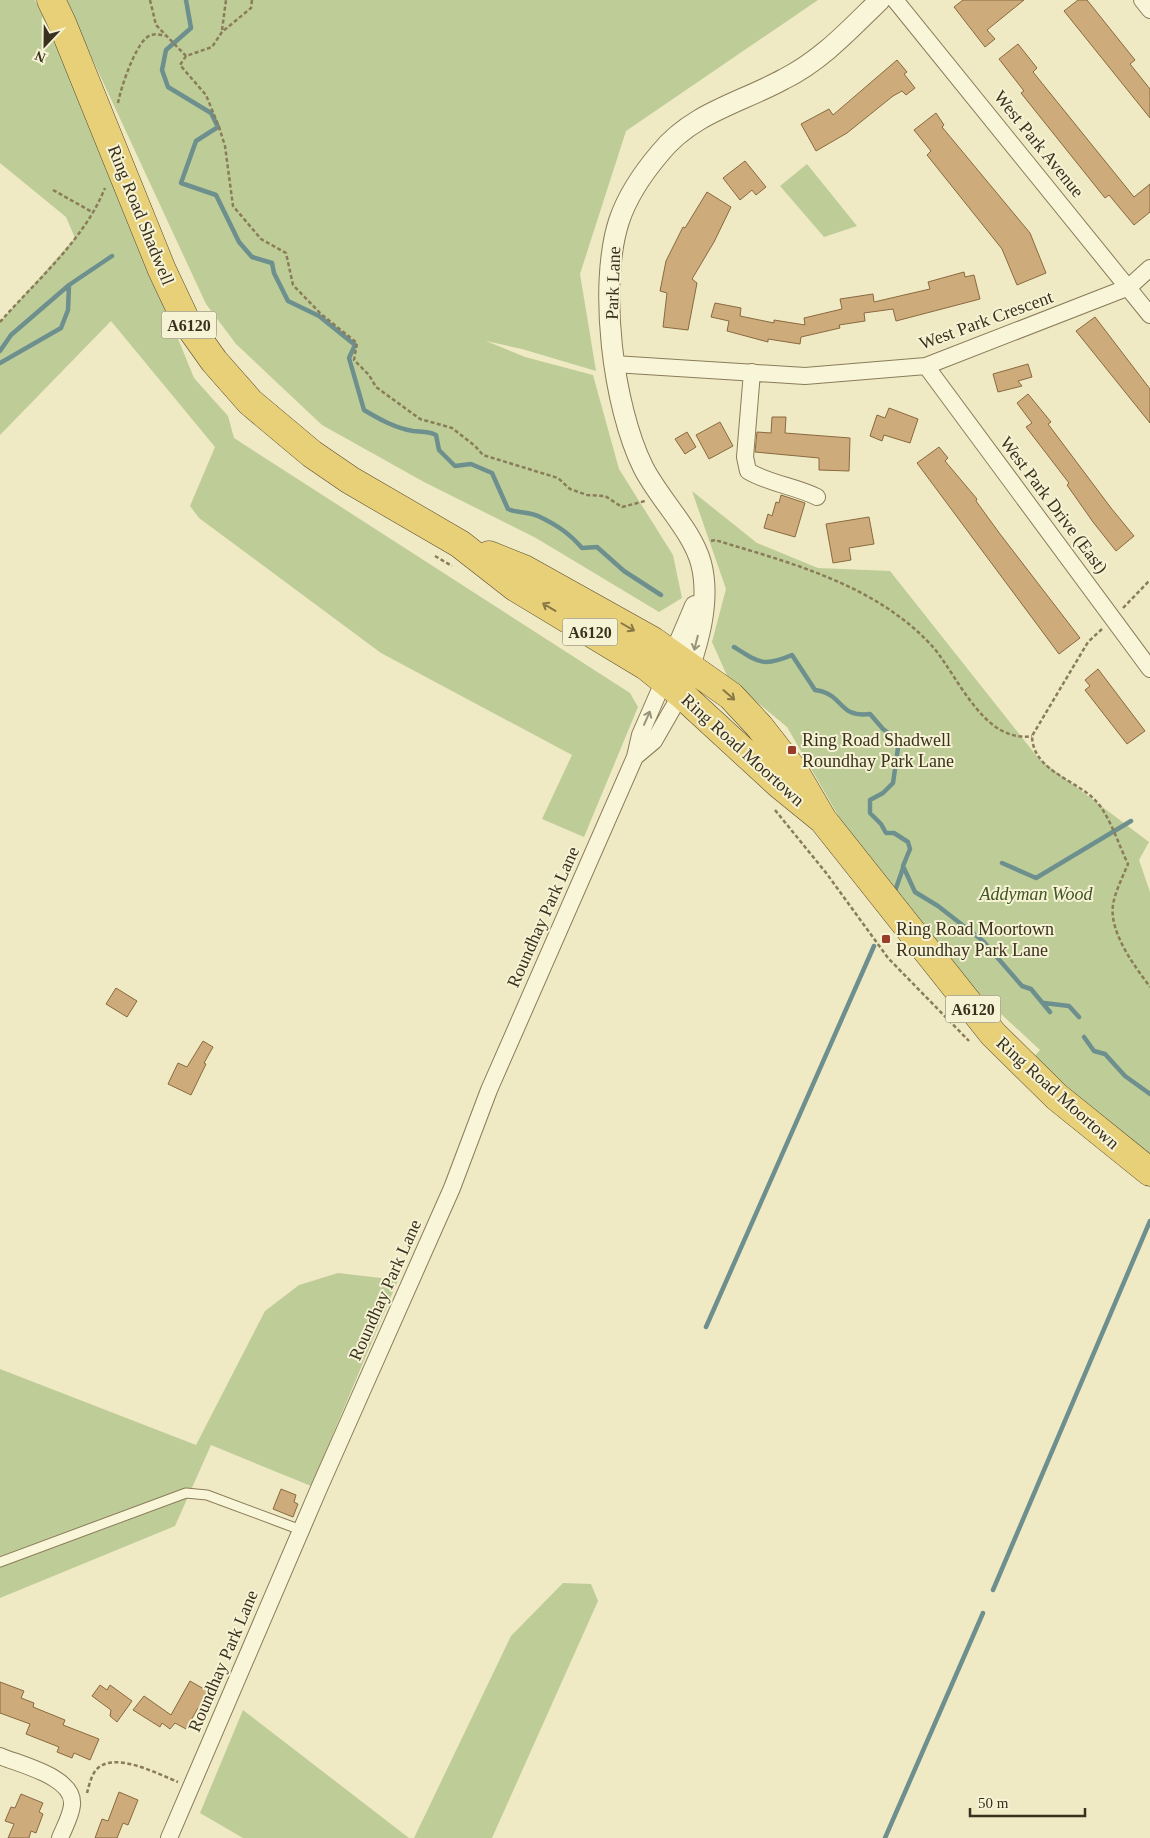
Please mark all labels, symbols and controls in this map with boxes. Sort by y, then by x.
north arrow [20,20,70,70]
text: N [33,48,48,65]
street label: West Park Avenue [990,87,1088,201]
street label: Ring Road Shadwell [104,142,178,288]
street label: Park Lane [602,246,624,320]
street label: West Park Crescent [917,287,1055,353]
road number: A6120 [162,312,216,338]
street label: West Park Drive (East) [995,433,1112,578]
one-way arrow [542,602,556,612]
road number: A6120 [562,618,618,646]
one-way arrow [621,622,635,632]
one-way arrow [691,634,700,650]
street label: Ring Road Moortown [678,690,808,810]
one-way arrow [722,690,735,701]
one-way arrow [643,711,652,726]
place label: Ring Road Shadwell Roundhay Park Lane [802,730,954,771]
marker: Ring Road Shadwell Roundhay Park Lane [786,744,798,756]
street label: Roundhay Park Lane [503,844,583,990]
park label: Addyman Wood [979,884,1093,904]
place label: Ring Road Moortown Roundhay Park Lane [896,919,1054,960]
marker: Ring Road Moortown Roundhay Park Lane [880,933,892,945]
road number: A6120 [946,996,1000,1022]
street label: Ring Road Moortown [993,1033,1123,1153]
street label: Roundhay Park Lane [345,1217,425,1363]
street label: Roundhay Park Lane [184,1587,262,1735]
scale bar [970,1786,1085,1818]
text: 50 m [978,1795,1009,1811]

